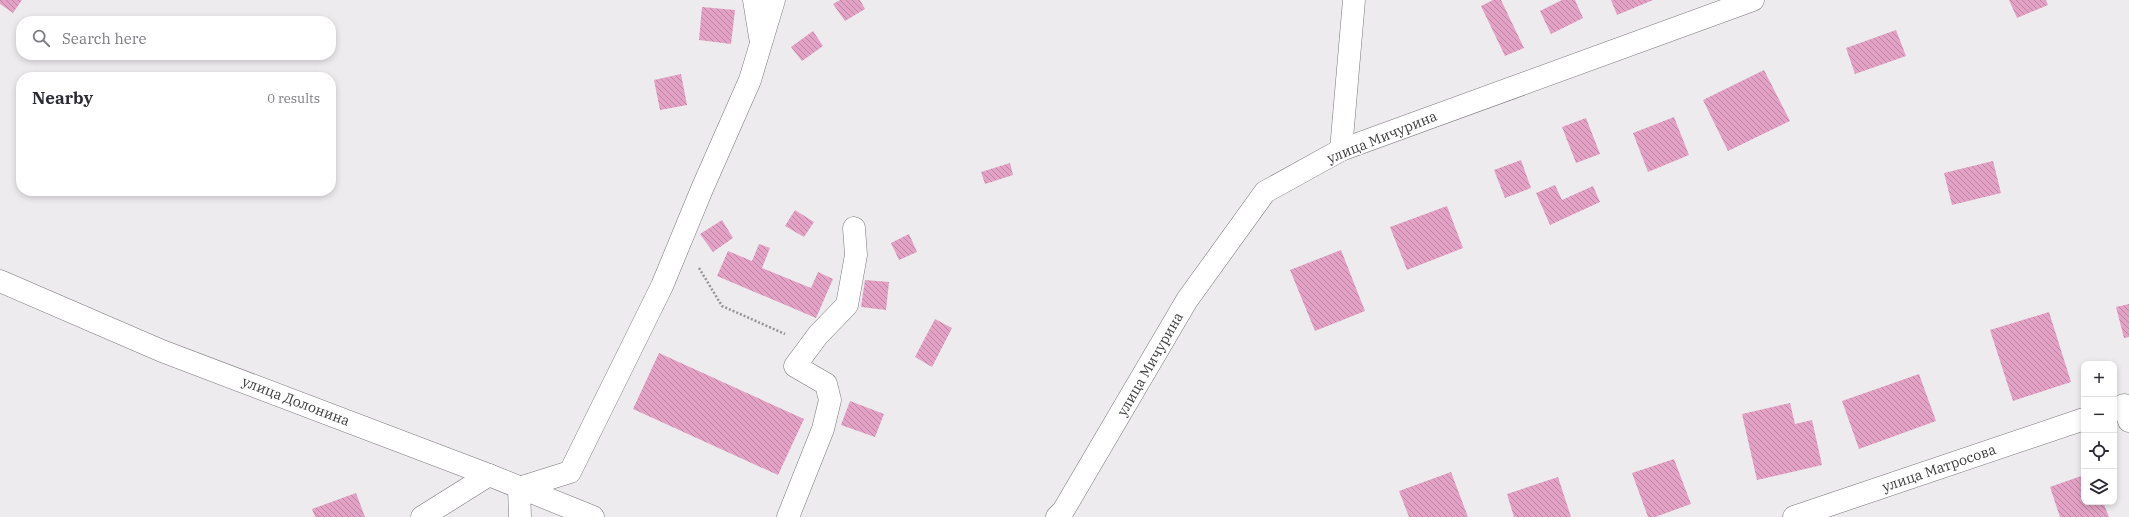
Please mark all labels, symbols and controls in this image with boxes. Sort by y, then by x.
search box [16,16,336,60]
icon: search [30,27,52,49]
text: Search here [62,29,147,48]
text: Nearby [32,87,93,109]
text: 0 results [267,90,320,107]
street label: улица Мичурина [1324,107,1440,167]
street label: улица Мичурина [1113,308,1187,419]
map controls [2081,361,2117,505]
button: + [2081,361,2117,397]
street label: улица Долонина [240,372,353,430]
button: − [2081,397,2117,433]
button: locate [2081,433,2117,469]
street label: улица Матросова [1880,440,1999,496]
button: layers [2081,469,2117,505]

